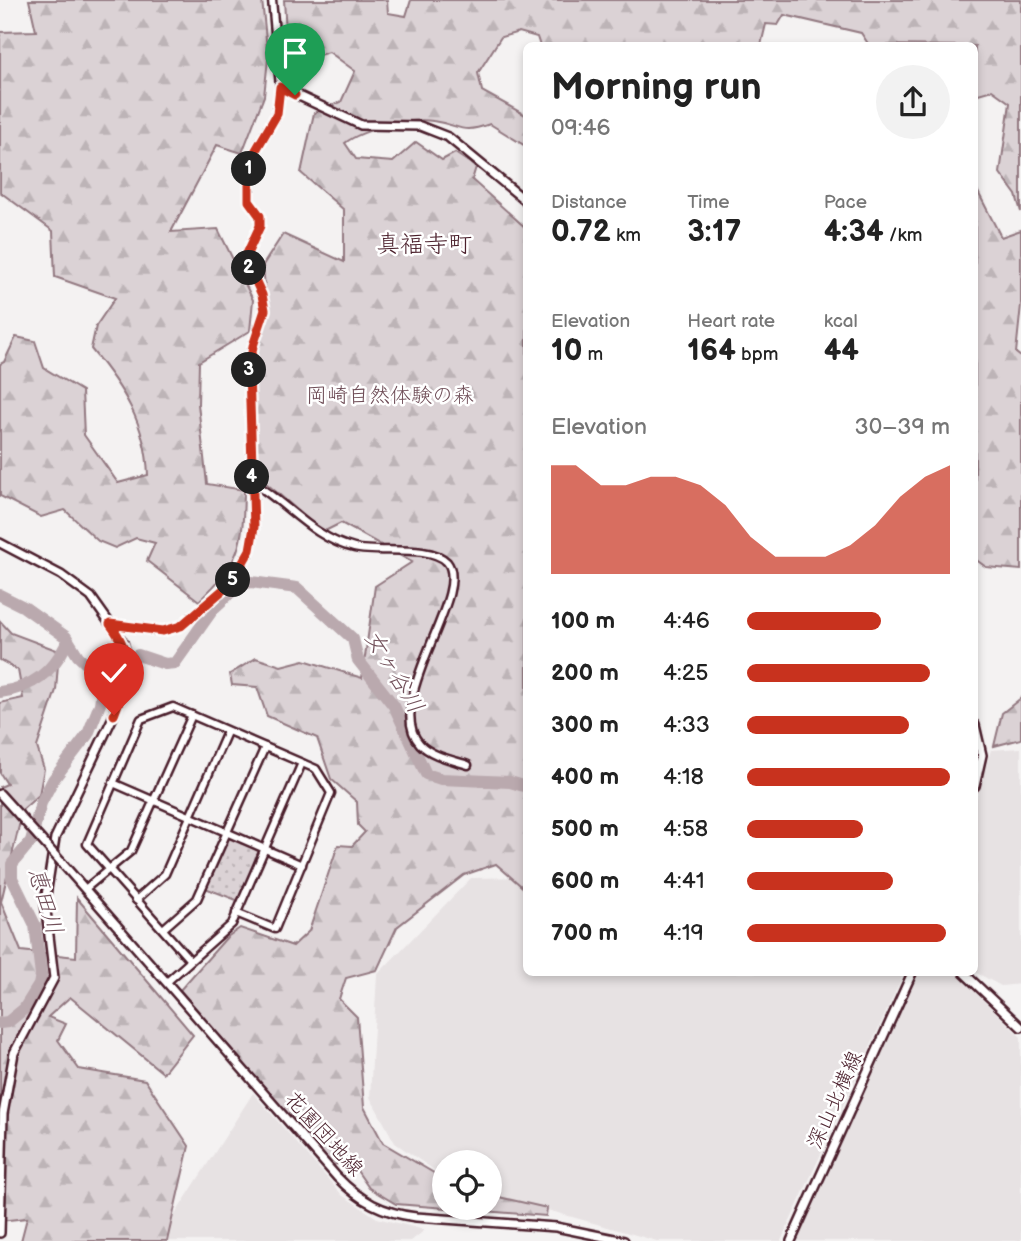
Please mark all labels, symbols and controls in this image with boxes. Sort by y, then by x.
pin [265,23,325,95]
icon: arrive [276,34,314,72]
text: Morning run [551,65,762,110]
button: share [876,65,950,139]
text: 09:46 [551,114,611,142]
pin: 1 [232,152,266,186]
text: 1 [245,157,253,180]
text: Distance [551,191,627,214]
text: Time [687,191,729,214]
text: Pace [824,191,867,214]
text: 0.72 [551,214,611,250]
text: 3:17 [687,214,741,250]
text: 4:34 [824,214,884,250]
text: km [611,224,641,247]
text: /km [884,224,922,247]
district label: 真福寺町 [376,230,472,259]
pin: 2 [232,250,266,286]
text: 2 [243,256,254,279]
text: Elevation [551,310,630,333]
text: Heart rate [687,310,775,333]
text: kcal [824,310,858,333]
text: 10 [551,333,582,369]
text: 164 [687,333,736,369]
text: 44 [824,333,859,369]
text: m [582,343,603,366]
text: bpm [736,343,778,366]
pin: 3 [232,352,266,388]
text: 3 [243,358,254,381]
park label: 岡崎自然体験の森 [306,383,474,408]
text: Elevation [551,413,647,441]
text: 30–39 m [855,413,950,441]
pin: 4 [234,460,270,494]
text: 4 [246,465,257,488]
pin: 5 [216,562,250,598]
text: 5 [227,568,238,591]
text: 100 m [551,607,615,635]
text: 4:46 [663,607,710,635]
water label: 女ヶ谷川 [358,625,430,719]
pin [84,643,144,715]
icon: check [95,654,133,692]
text: 200 m [551,659,619,687]
text: 4:25 [663,659,708,687]
text: 300 m [551,711,619,739]
text: 4:33 [663,711,710,739]
text: 400 m [551,763,619,791]
text: 4:18 [663,763,704,791]
text: 500 m [551,815,619,843]
text: 4:58 [663,815,708,843]
water label: 恵田川 [22,864,68,938]
text: 600 m [551,867,619,895]
text: 4:41 [663,867,705,895]
text: 700 m [551,919,618,947]
text: 4:19 [663,919,704,947]
street label: 深山北横線 [802,1047,868,1153]
street label: 花園団地線 [280,1087,368,1181]
map controls [432,1150,502,1220]
button: locate [432,1150,502,1220]

